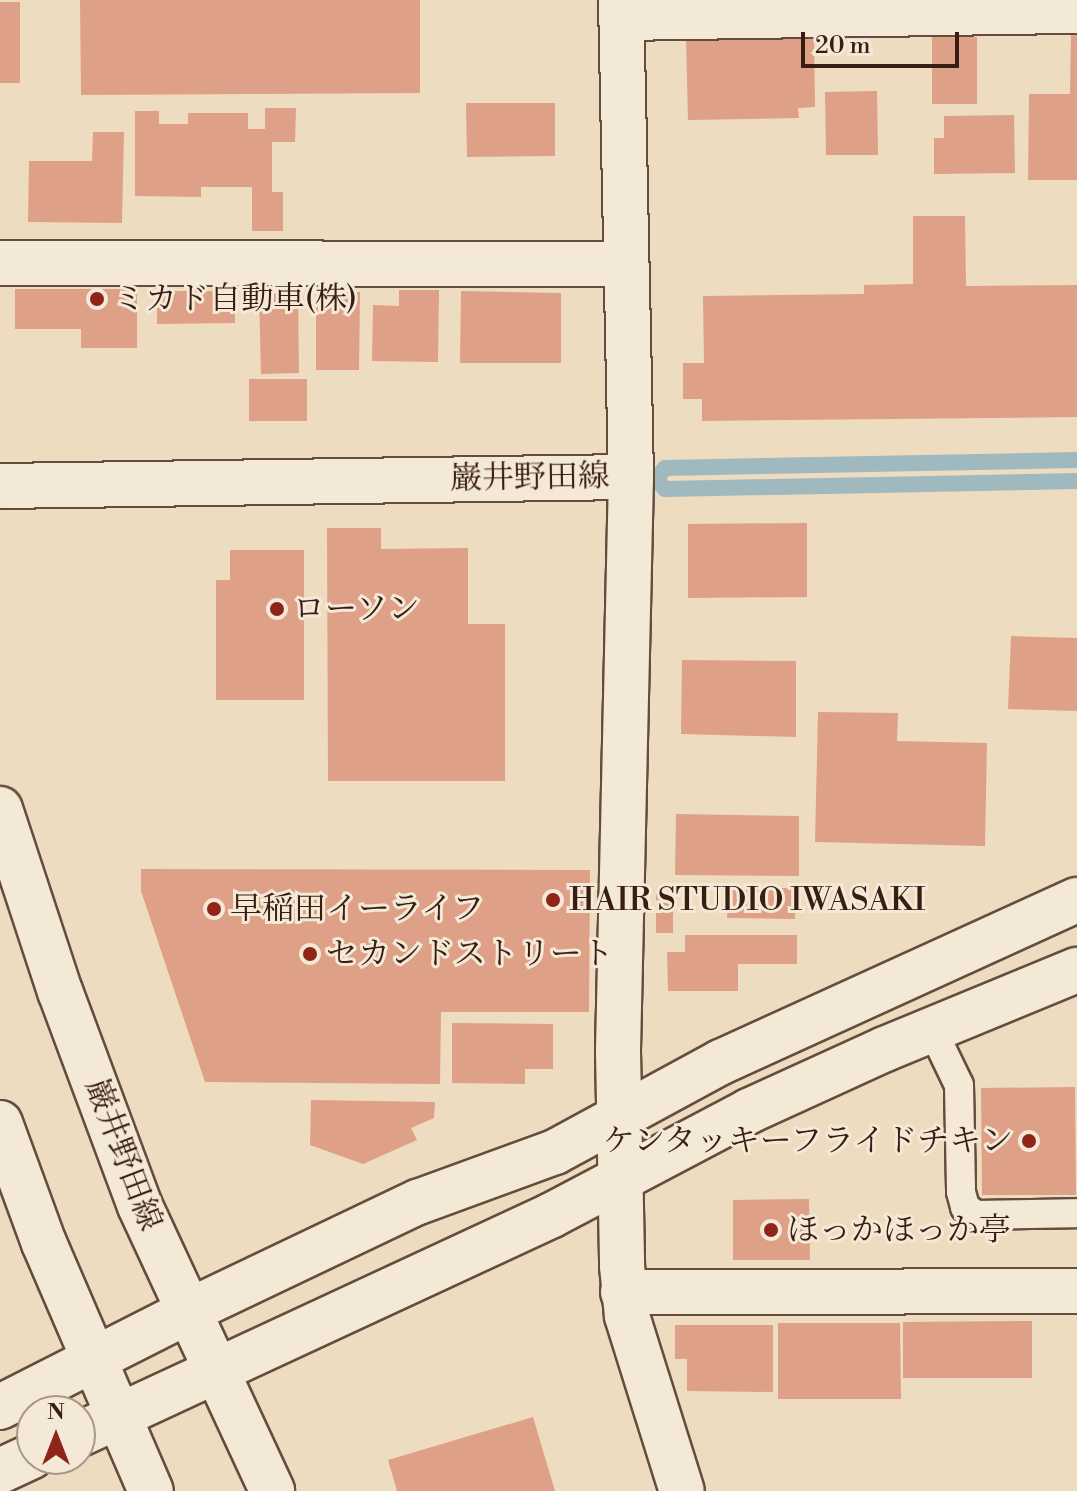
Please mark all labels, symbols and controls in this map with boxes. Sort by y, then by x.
scale bar [805,16,963,66]
text: 20 m [815,31,871,61]
place label: ミカド自動車(株) [113,280,357,318]
marker: ミカド自動車(株) [88,290,106,308]
street label: 巌井野田線 [450,457,610,499]
place label: ローソン [293,590,421,628]
marker: ローソン [268,600,286,618]
place label: HAIR STUDIO IWASAKI [569,881,926,919]
place label: 早稲田イーライフ [230,890,486,928]
marker: HAIR STUDIO IWASAKI [544,891,562,909]
marker: 早稲田イーライフ [205,900,223,918]
place label: セカンドストリート [326,935,614,973]
marker: セカンドストリート [301,945,319,963]
street label: 巌井野田線 [76,1073,170,1237]
place label: ケンタッキーフライドチキン [597,1122,1013,1160]
marker: ケンタッキーフライドチキン [1020,1132,1038,1150]
place label: ほっかほっか亭 [787,1211,1011,1249]
marker: ほっかほっか亭 [762,1221,780,1239]
north arrow [16,1395,96,1475]
text: N [47,1399,65,1426]

